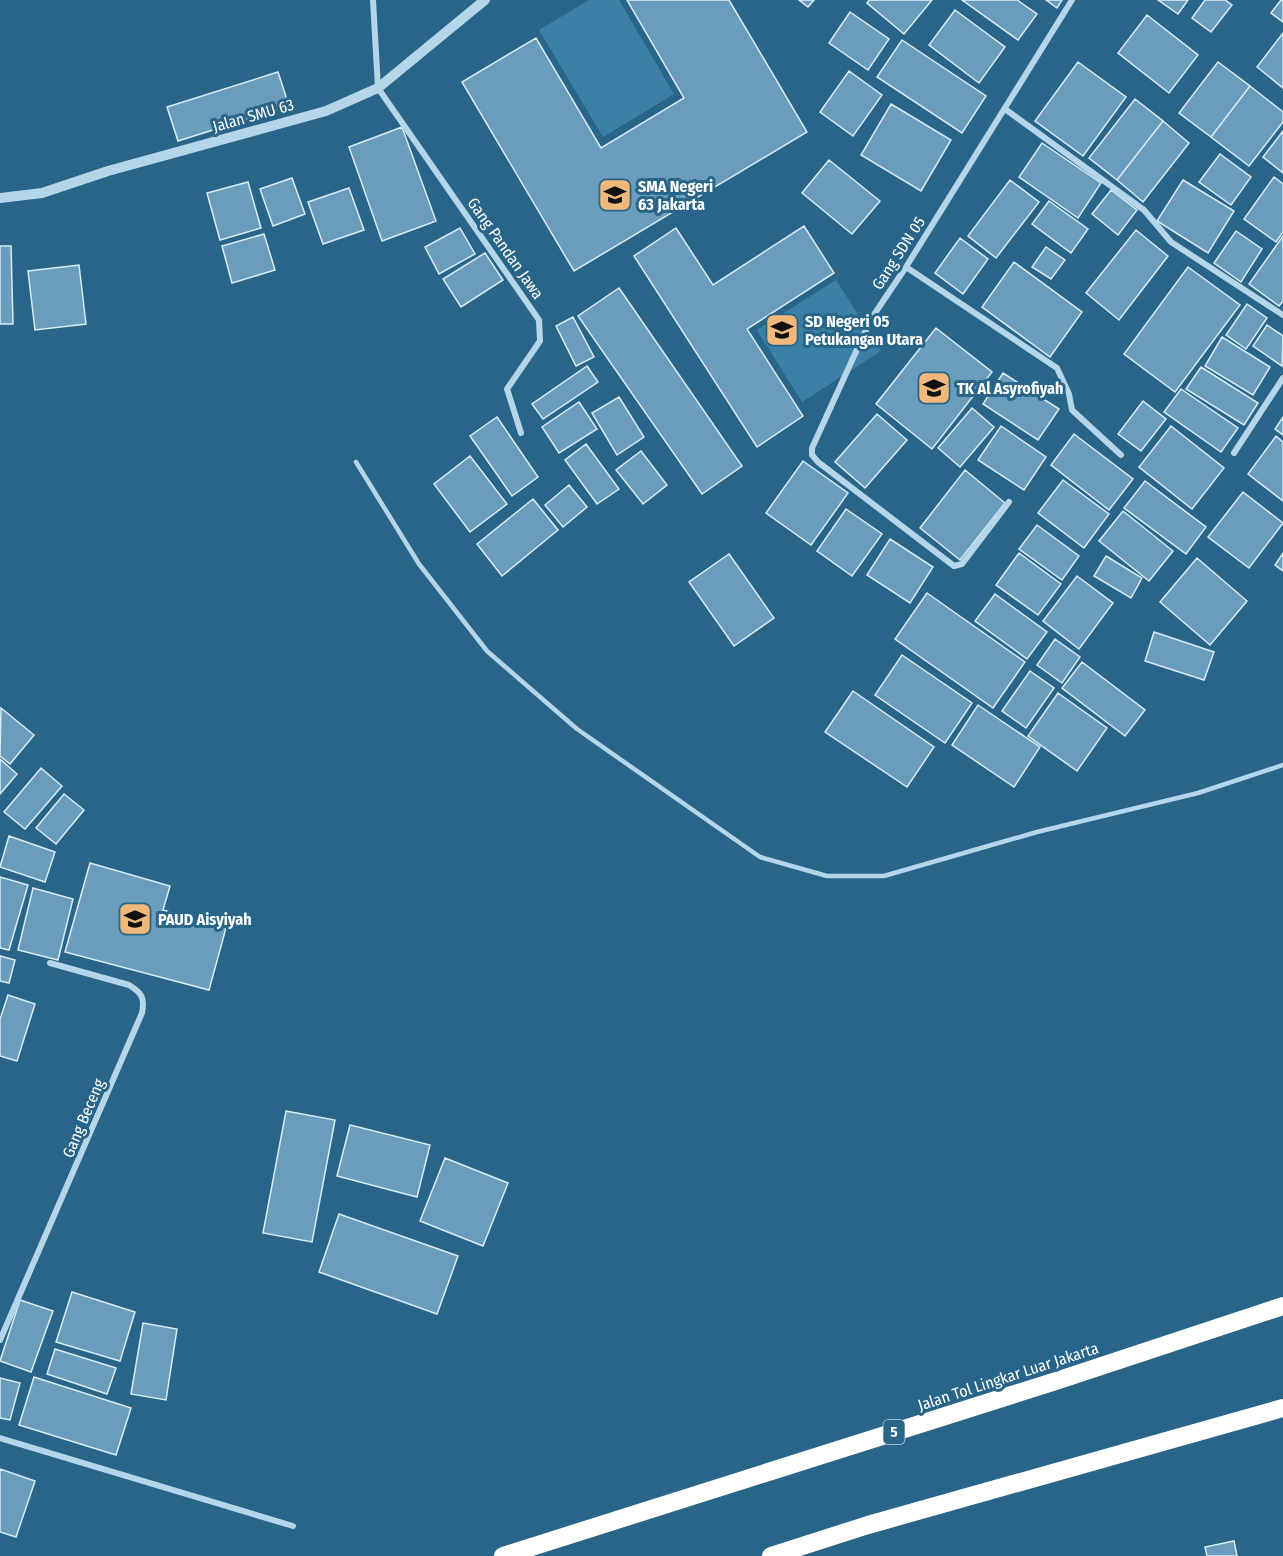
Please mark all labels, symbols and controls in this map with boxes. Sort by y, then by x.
street label: Jalan SMU 63 [210,95,296,136]
school or university icon: SMA Negeri 63 Jakarta [597,177,633,213]
place label: SMA Negeri 63 Jakarta [638,177,713,214]
street label: Gang Pandan Jawa [464,194,548,303]
street label: Gang SDN 05 [868,213,929,293]
school or university icon: SD Negeri 05 Petukangan Utara [764,312,800,348]
place label: SD Negeri 05 Petukangan Utara [805,312,923,349]
school or university icon: TK Al Asyrofiyah [916,370,952,406]
place label: TK Al Asyrofiyah [957,379,1063,398]
school or university icon: PAUD Aisyiyah [117,901,153,937]
place label: PAUD Aisyiyah [158,910,252,929]
street label: Gang Beceng [58,1075,109,1160]
street label: Jalan Tol Lingkar Luar Jakarta [915,1338,1101,1415]
road number: 5 [884,1420,904,1444]

